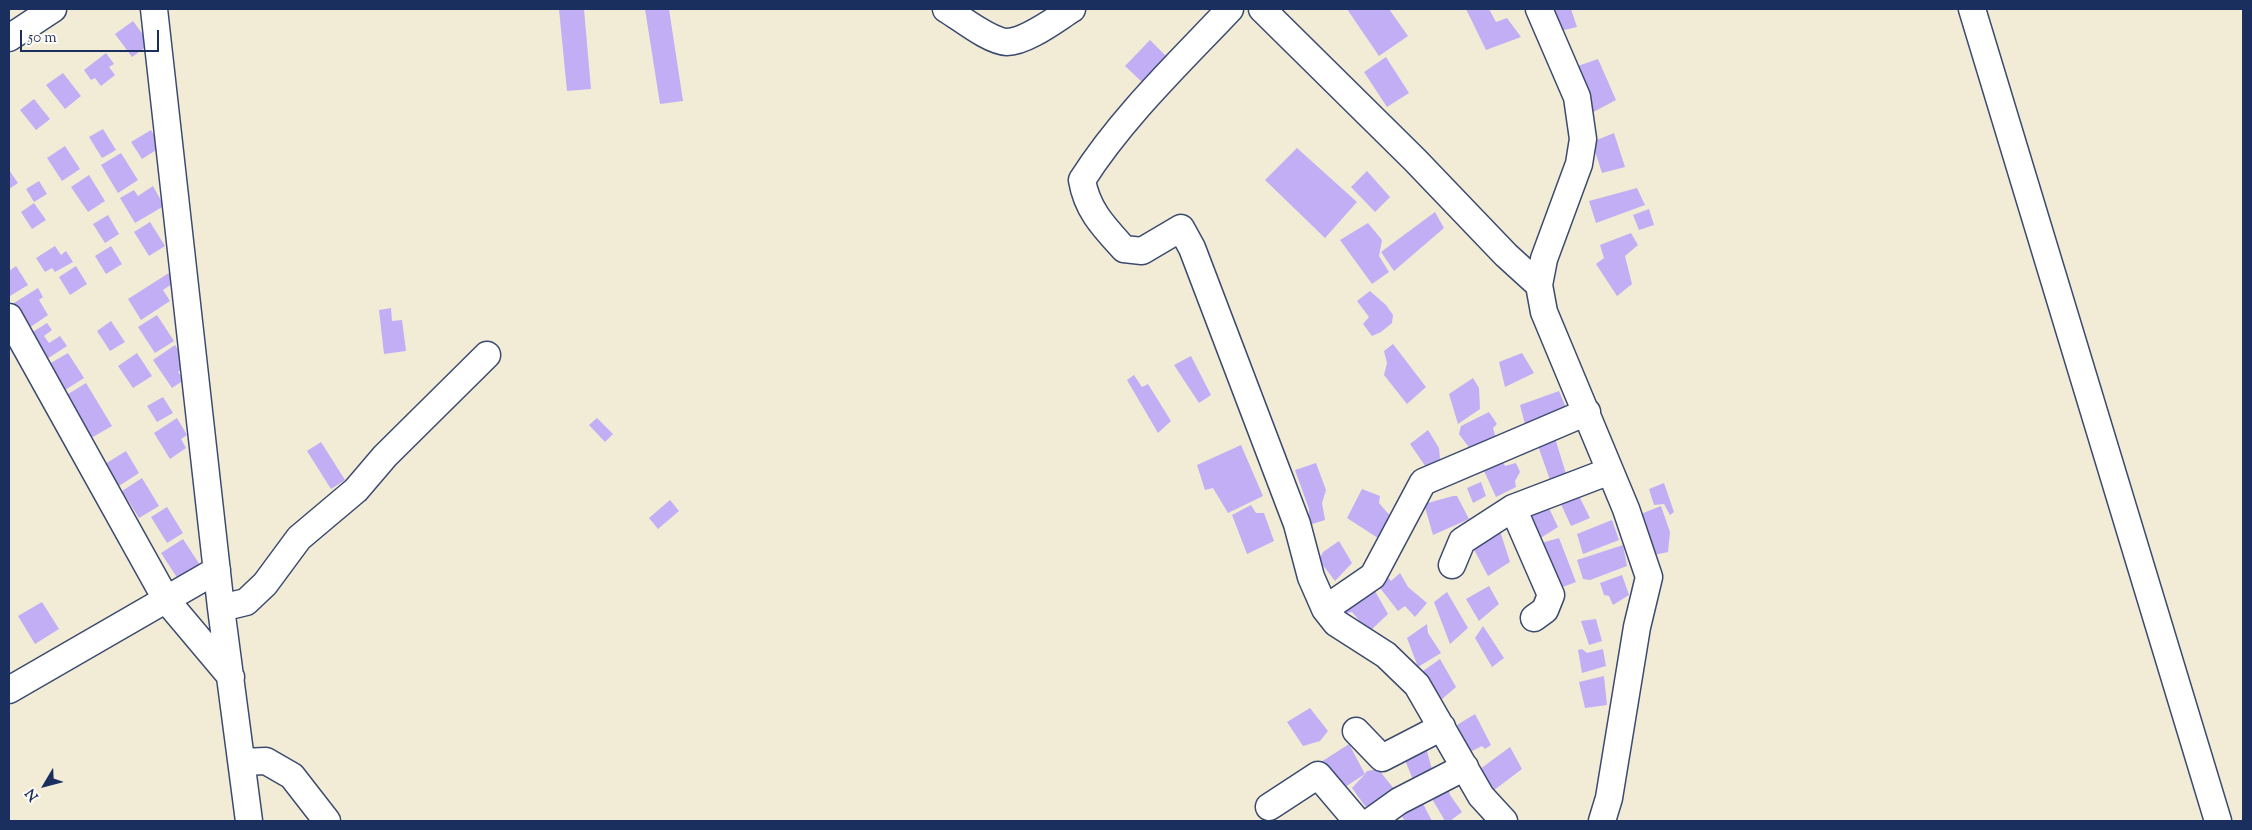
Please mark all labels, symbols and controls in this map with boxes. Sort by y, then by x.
scale bar [22,20,161,52]
text: 50 m [28,28,57,49]
north arrow [20,760,70,810]
text: N [22,784,44,805]

